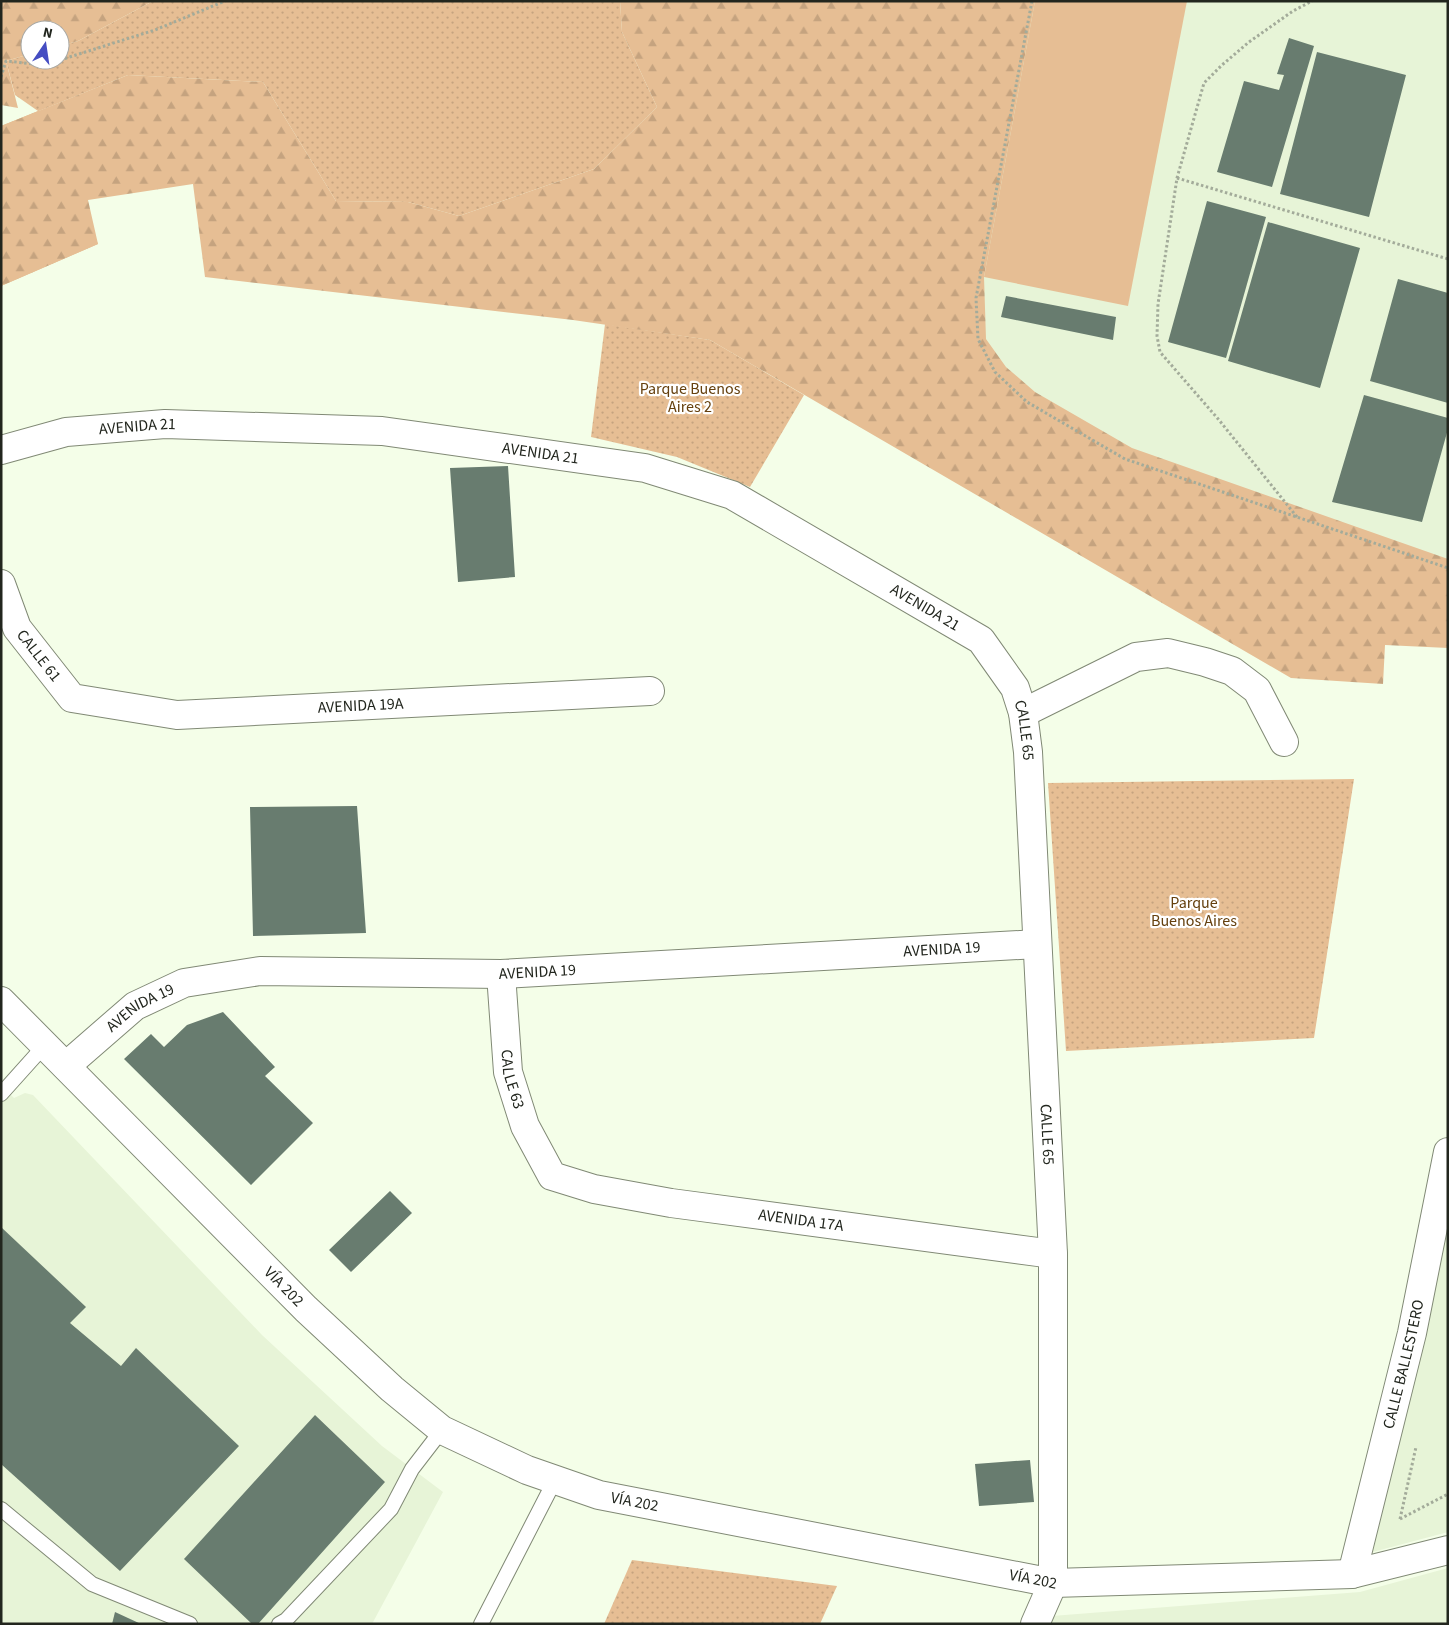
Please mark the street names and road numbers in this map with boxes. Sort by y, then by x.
street label: AVENIDA 21 [98,413,176,440]
street label: AVENIDA 21 [501,437,580,470]
street label: AVENIDA 21 [886,578,964,636]
street label: CALLE 61 [11,625,66,686]
street label: AVENIDA 19A [317,693,404,719]
street label: CALLE 65 [1008,697,1039,761]
street label: AVENIDA 19 [903,936,981,962]
street label: AVENIDA 19 [498,959,577,985]
street label: AVENIDA 19 [101,978,178,1037]
street label: CALLE 63 [495,1049,530,1112]
street label: CALLE 65 [1035,1103,1060,1165]
street label: AVENIDA 17A [757,1204,845,1237]
street label: VÍA 202 [259,1262,309,1312]
street label: CALLE BALLESTERO [1378,1298,1429,1431]
street label: VÍA 202 [609,1487,660,1517]
street label: VÍA 202 [1007,1564,1059,1595]

